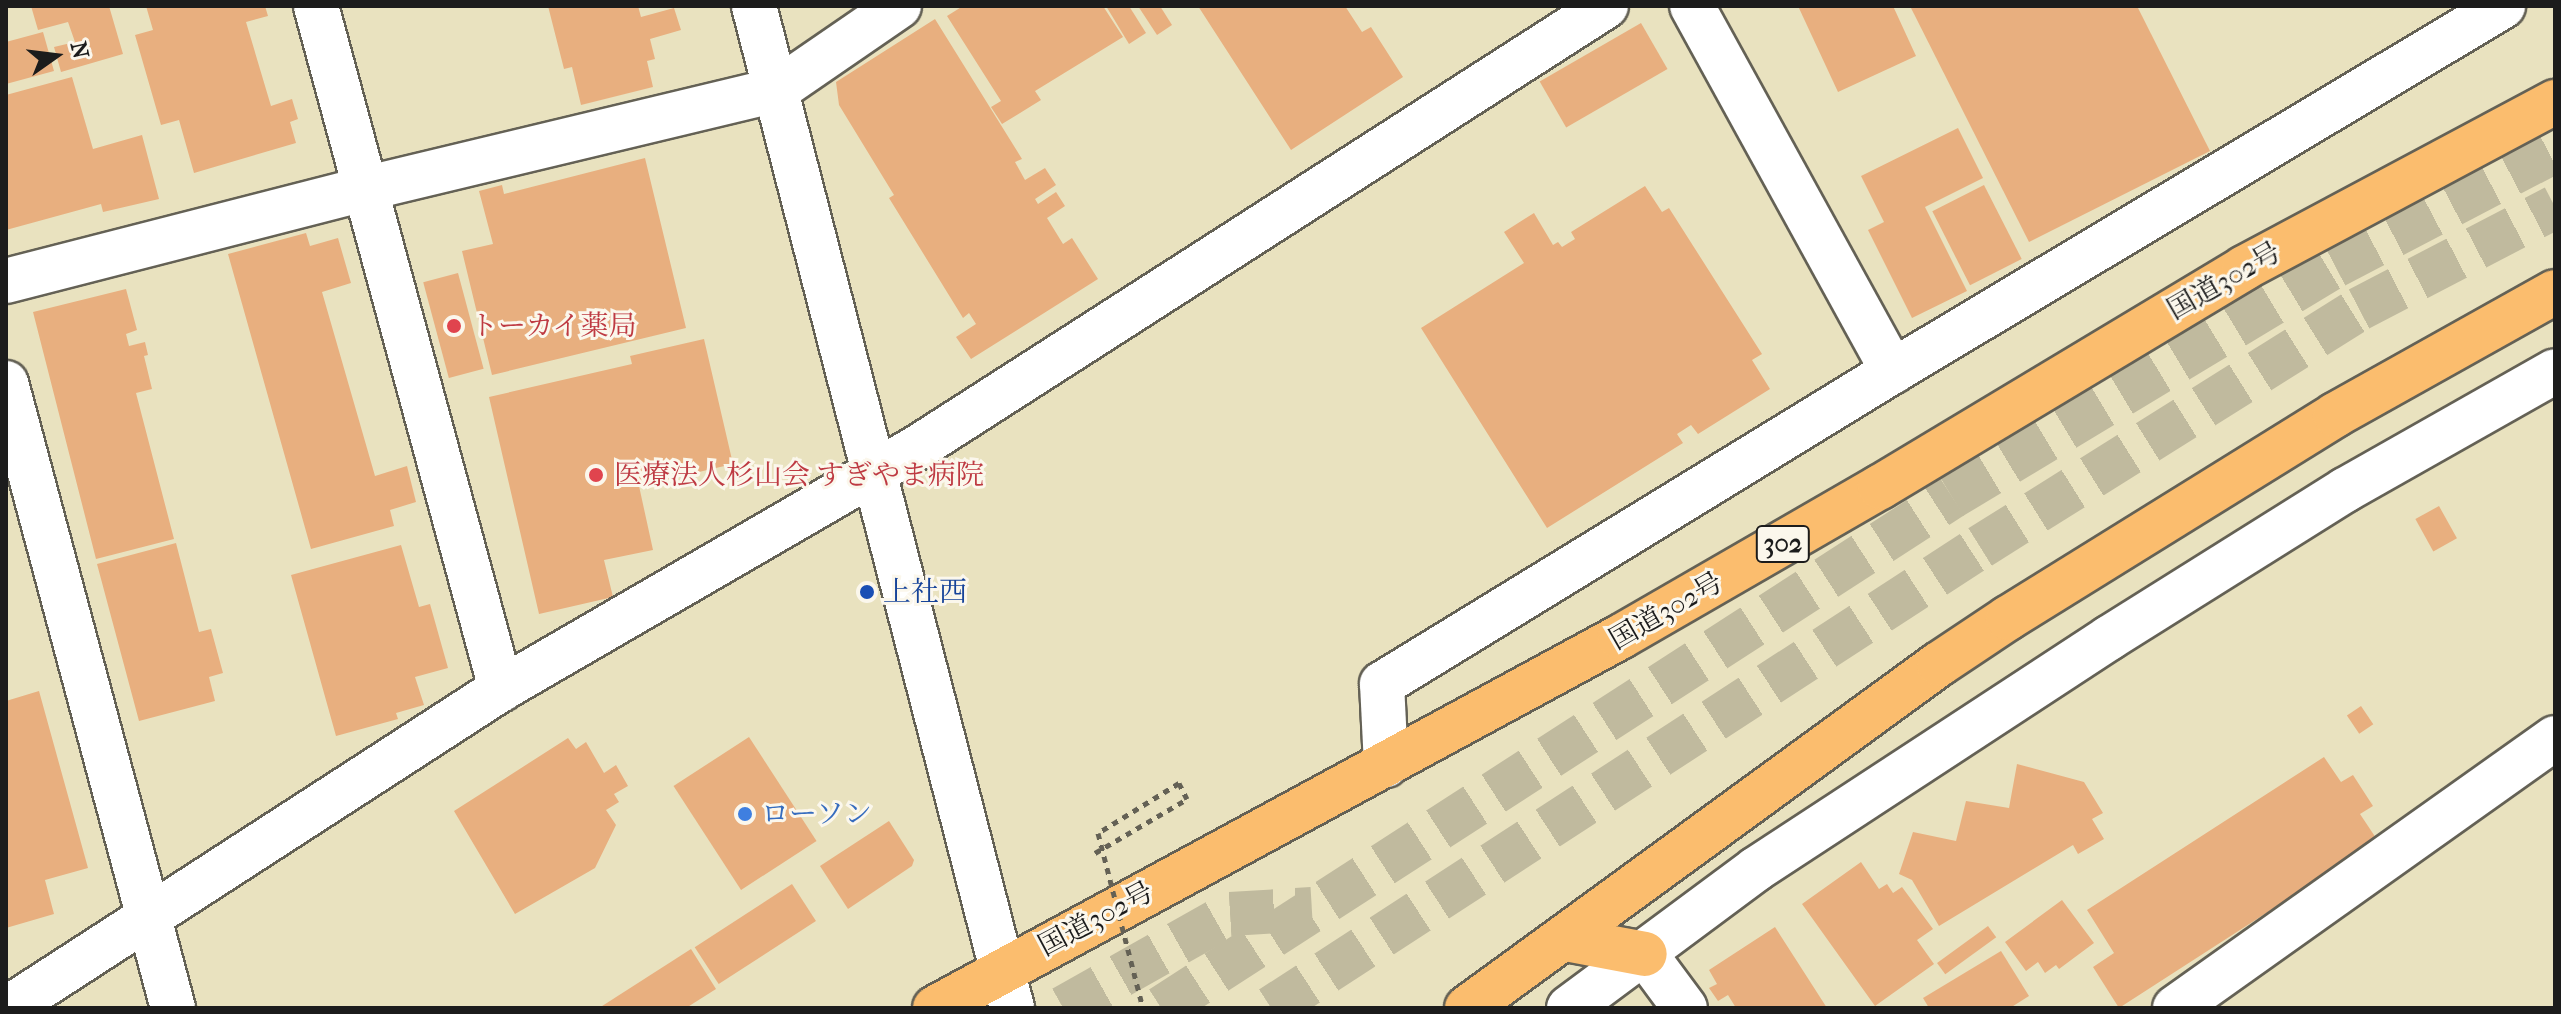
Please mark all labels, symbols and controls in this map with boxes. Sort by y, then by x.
north arrow [16,16,96,96]
text: N [65,39,94,61]
street label: 国道302号 [2161,235,2287,327]
place label: トーカイ薬局 [470,309,638,343]
marker: トーカイ薬局 [445,317,463,335]
place label: 医療法人杉山会 すぎやま病院 [614,458,984,492]
marker: 医療法人杉山会 すぎやま病院 [585,464,607,486]
road number: 302 [1755,522,1811,566]
street label: 国道302号 [1603,565,1729,657]
place label: 上社西 [883,575,967,609]
marker: 上社西 [858,583,876,601]
place label: ローソン [761,797,873,831]
marker: ローソン [736,805,754,823]
street label: 国道302号 [1033,875,1159,963]

